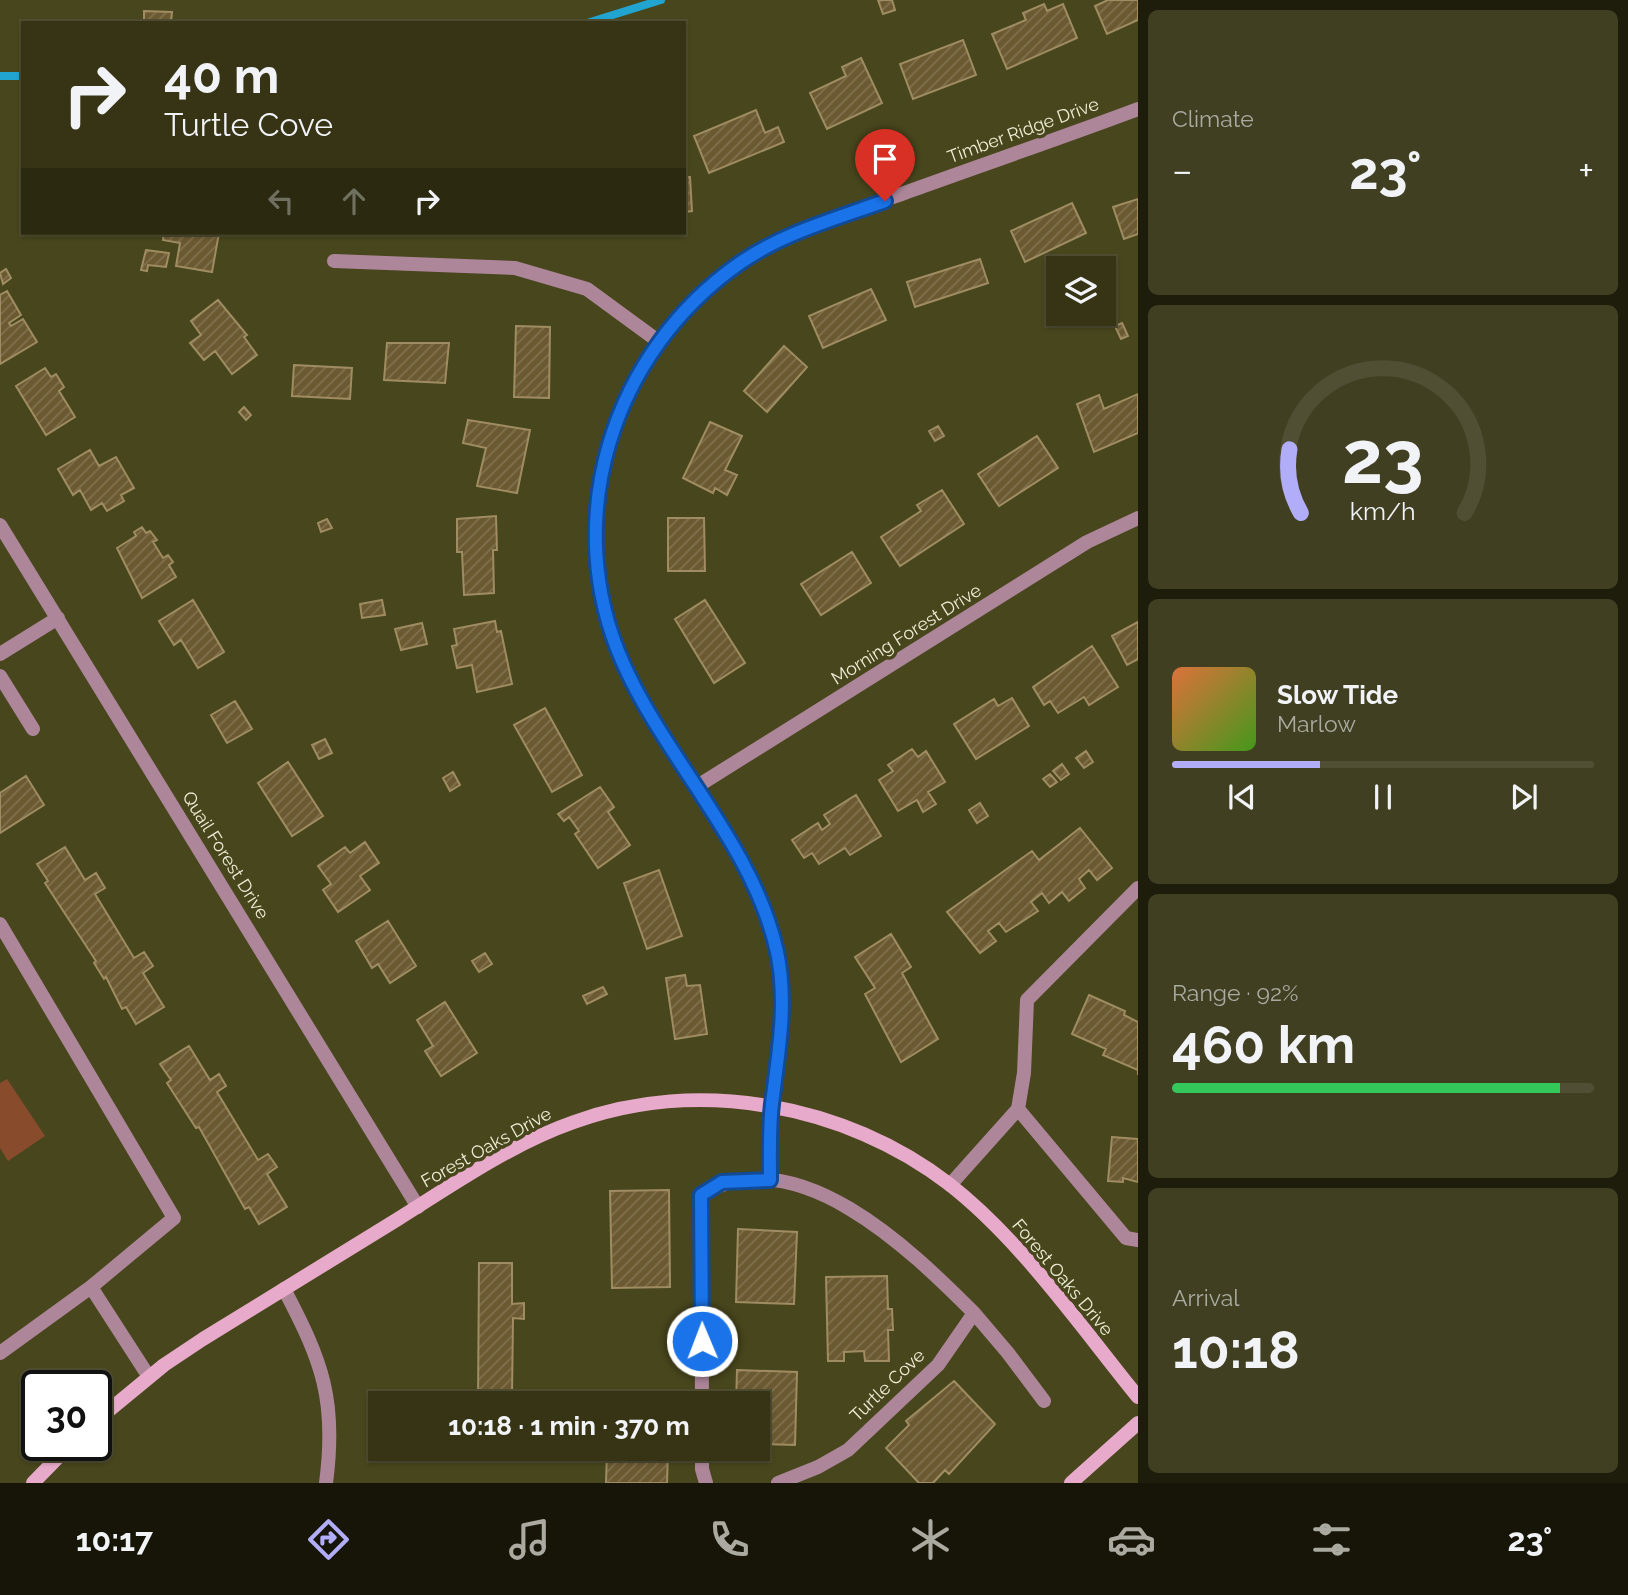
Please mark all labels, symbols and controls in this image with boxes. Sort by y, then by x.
text: 40 m [164,47,279,104]
icon: right [49,49,140,140]
street label: Timber Ridge Drive [944,93,1102,167]
text: Climate [1172,105,1254,132]
text: Turtle Cove [164,106,333,143]
pin [855,129,915,201]
icon: arrive [866,140,904,178]
text: 23° [1349,140,1422,201]
text: − [1172,148,1192,193]
text: + [1578,148,1594,193]
icon: left [262,182,300,220]
icon: ahead [335,182,373,220]
icon: right [408,182,446,220]
map controls [1046,256,1116,326]
button: layers [1046,256,1116,326]
text: 23 [1342,415,1424,500]
text: km/h [1350,496,1416,526]
street label: Morning Forest Drive [827,579,985,689]
text: Slow Tide [1277,680,1398,710]
text: Marlow [1277,710,1356,737]
icon: previous [1223,778,1261,816]
icon: pause [1364,778,1402,816]
icon: next [1505,778,1543,816]
street label: Quail Forest Drive [178,787,274,923]
text: Range · 92% [1172,979,1298,1006]
text: 460 km [1172,1014,1355,1075]
street label: Forest Oaks Drive [417,1102,555,1191]
street label: Forest Oaks Drive [1008,1214,1118,1340]
text: Arrival [1172,1284,1239,1311]
position arrow [665,1304,739,1378]
text: 10:18 [1172,1319,1300,1380]
street label: Turtle Cove [845,1344,929,1426]
speed limit sign: 30 [21,1370,112,1461]
text: 10:18 · 1 min · 370 m [448,1411,690,1441]
icon: directions [304,1515,353,1564]
icon: music [505,1515,554,1564]
icon: phone [705,1515,754,1564]
icon: climate [906,1515,955,1564]
icon: car [1107,1515,1156,1564]
icon: filters [1307,1515,1356,1564]
text: 10:17 [76,1521,153,1558]
text: 23° [1508,1521,1552,1558]

